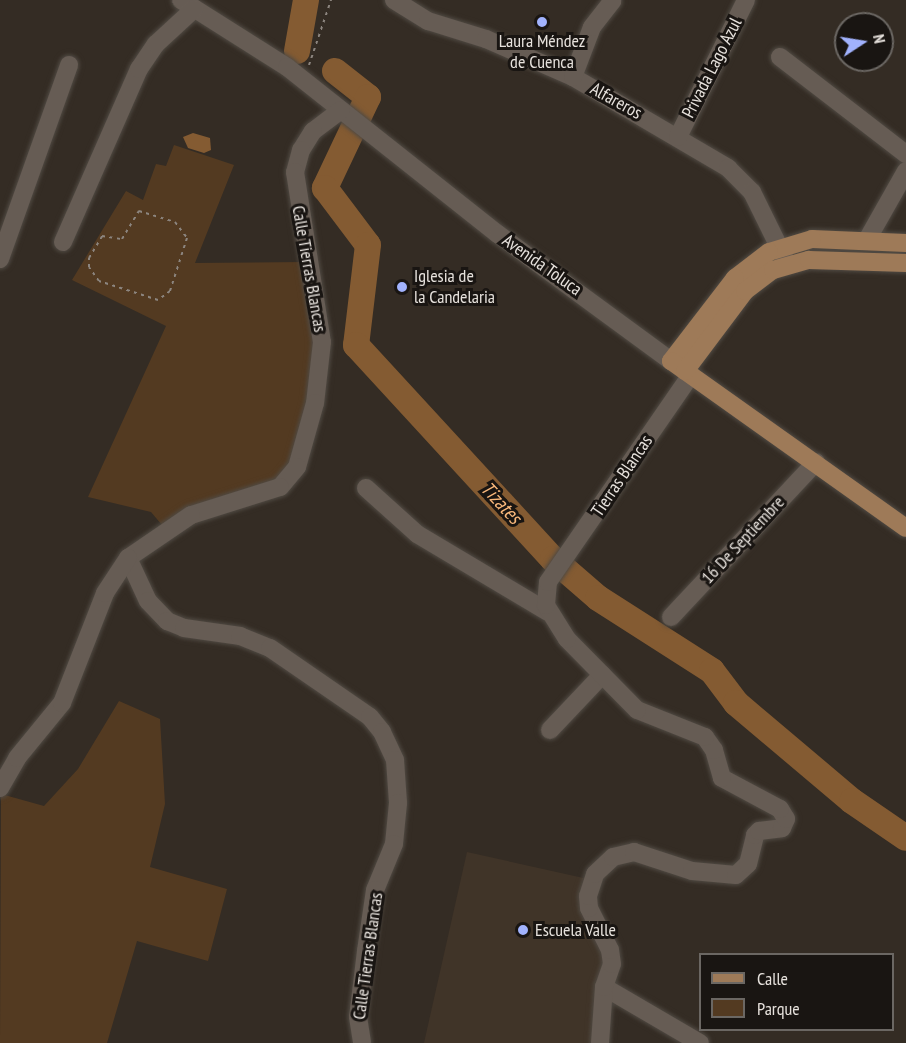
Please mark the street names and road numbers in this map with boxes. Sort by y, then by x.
street label: Privada Lago Azul [677,14,747,122]
street label: Alfareros [586,78,646,124]
street label: Calle Tierras Blancas [287,204,331,334]
street label: Avenida Toluca [498,230,586,300]
street label: Tierras Blancas [587,431,657,521]
street label: 16 De Septiembre [697,492,789,588]
street label: Calle Tierras Blancas [348,891,388,1021]

